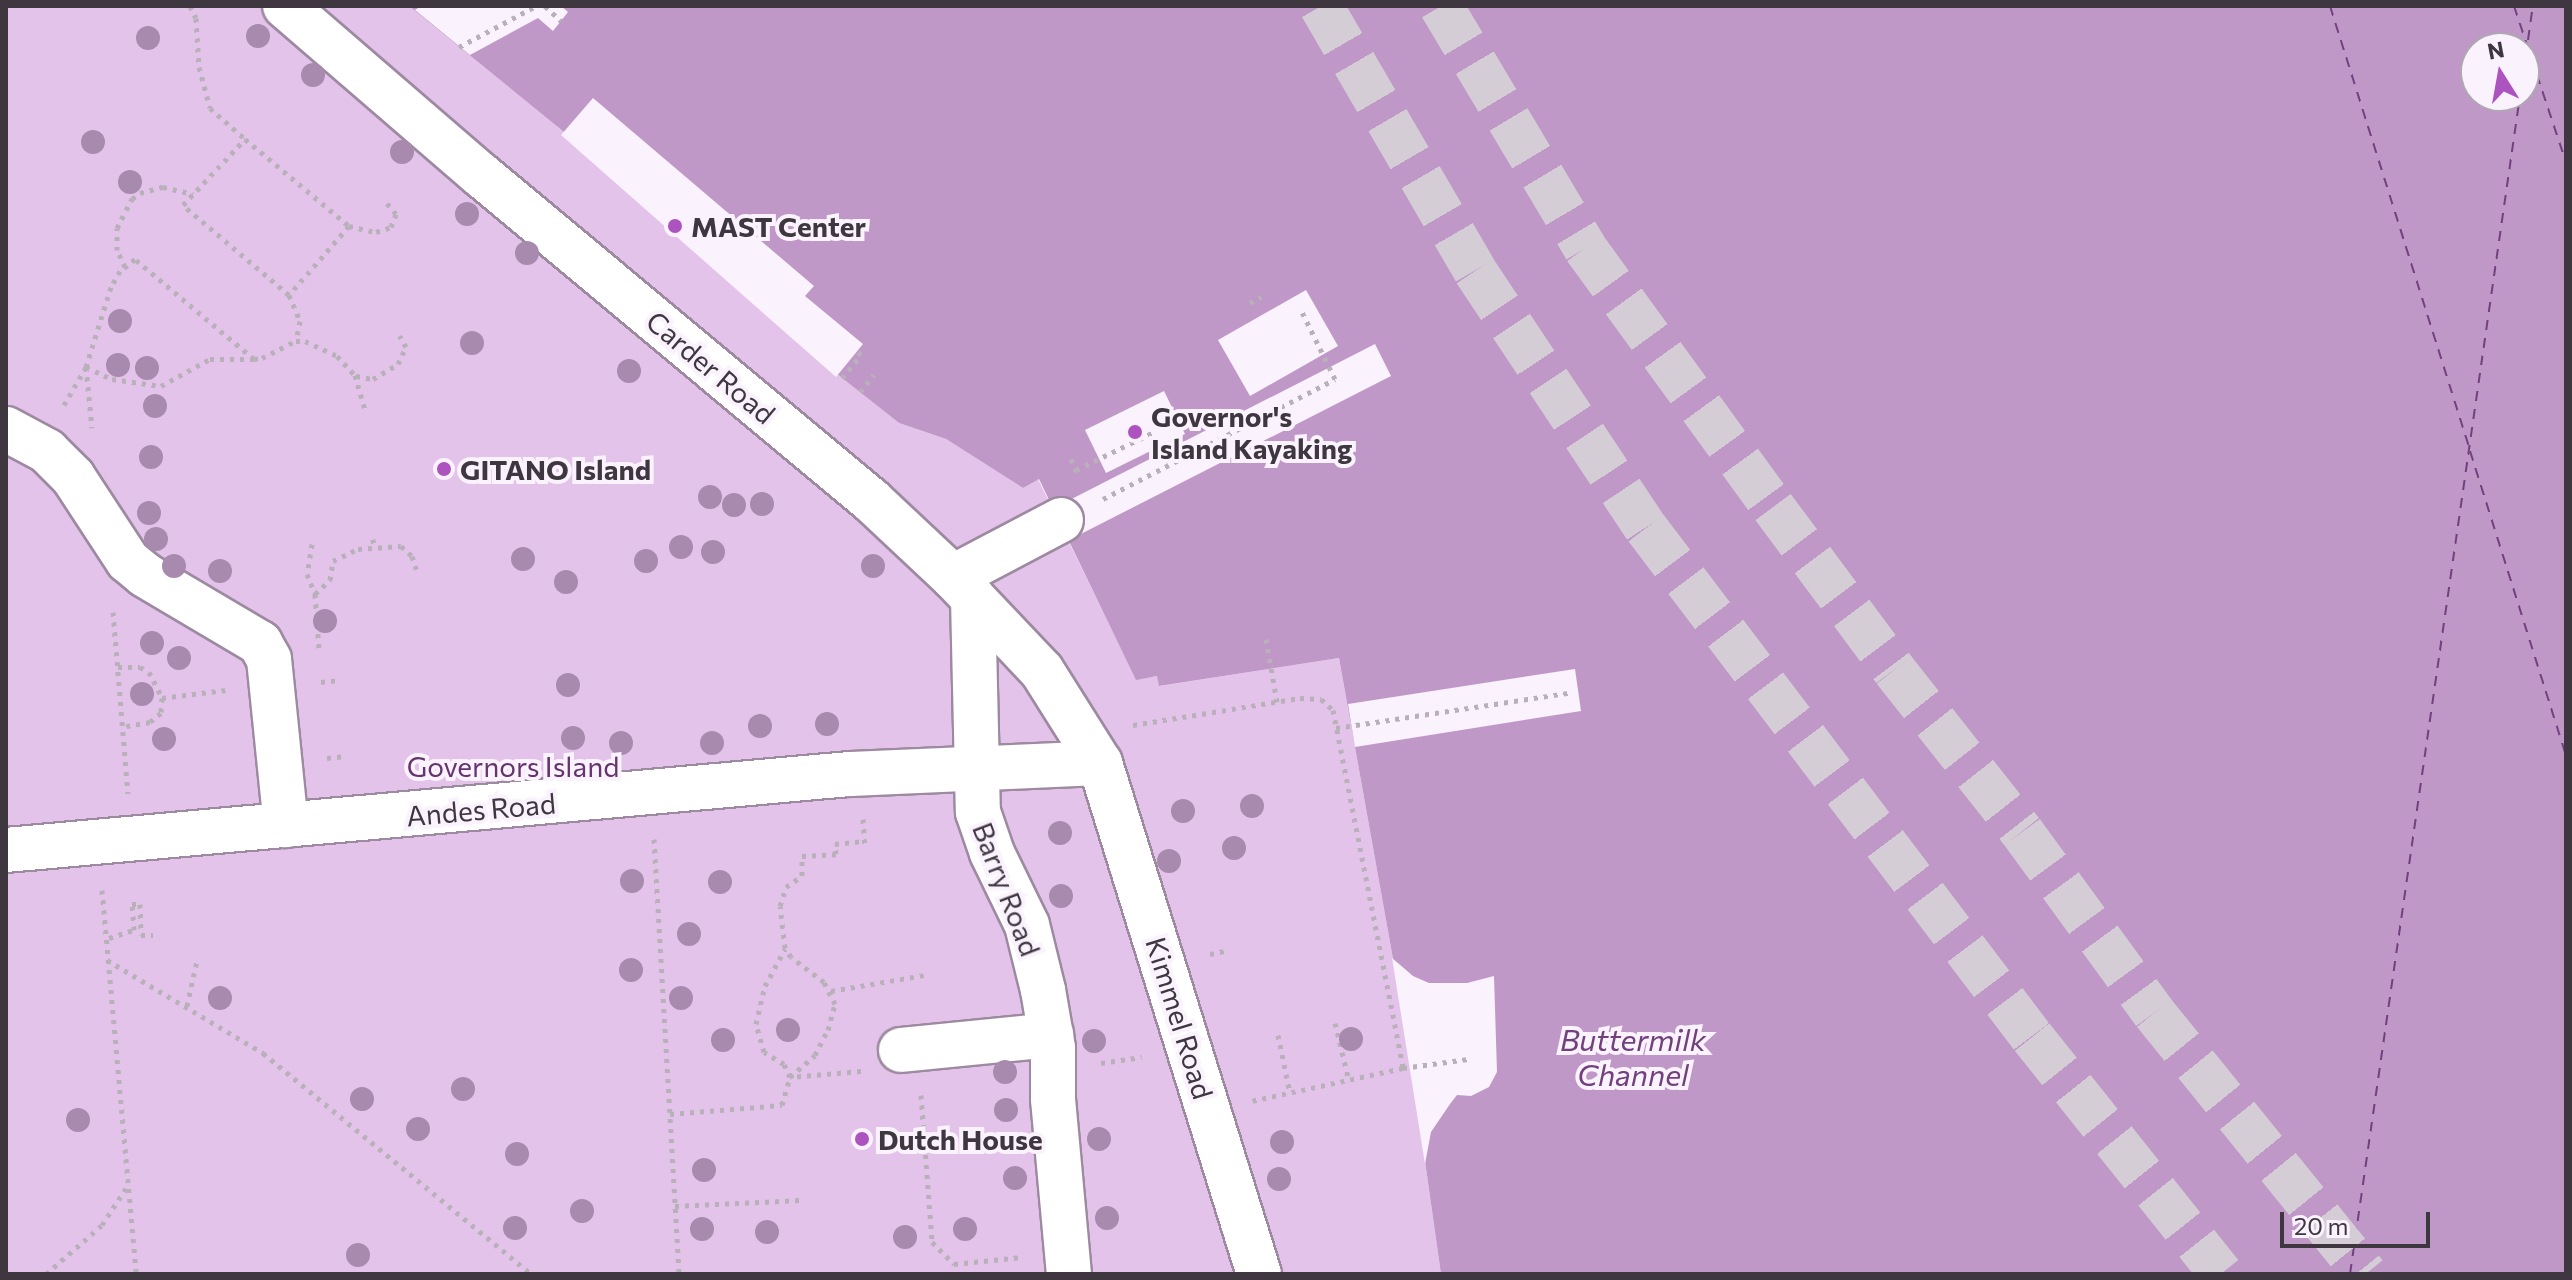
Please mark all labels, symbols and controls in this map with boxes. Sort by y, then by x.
north arrow [2460,32,2540,112]
text: N [2485,35,2506,65]
place label: MAST Center [691,209,866,243]
marker: MAST Center [666,217,684,235]
street label: Carder Road [640,304,782,430]
place label: Governor's Island Kayaking [1151,399,1352,465]
marker: Governor's Island Kayaking [1126,423,1144,441]
place label: GITANO Island [460,452,651,486]
marker: GITANO Island [435,460,453,478]
park label: Governors Island [407,749,619,783]
street label: Andes Road [405,786,557,832]
street label: Barry Road [966,817,1048,961]
street label: Kimmel Road [1139,933,1221,1103]
water label: Buttermilk Channel [1560,1021,1706,1092]
place label: Dutch House [878,1122,1043,1156]
marker: Dutch House [853,1130,871,1148]
scale bar [2284,1196,2434,1246]
text: 20 m [2294,1211,2348,1240]

